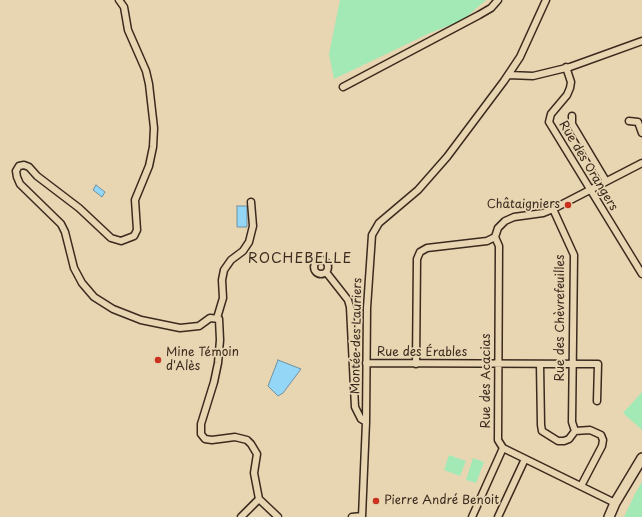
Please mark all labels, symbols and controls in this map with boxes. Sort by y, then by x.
street label: Rue des Orangers [555,118,621,214]
place label: Châtaigniers [487,198,560,212]
marker: Châtaigniers [563,200,573,210]
district label: ROCHEBELLE [248,251,352,267]
street label: Rue des Chèvrefeuilles [554,255,568,381]
street label: Montée des Lauriers [349,278,365,394]
street label: Rue des Acacias [480,334,494,428]
place label: Mine Témoin d'Alès [166,346,239,374]
street label: Rue des Érables [377,346,467,360]
marker: Mine Témoin d'Alès [153,355,163,365]
place label: Pierre André Benoit [384,494,499,508]
marker: Pierre André Benoit [371,496,381,506]

